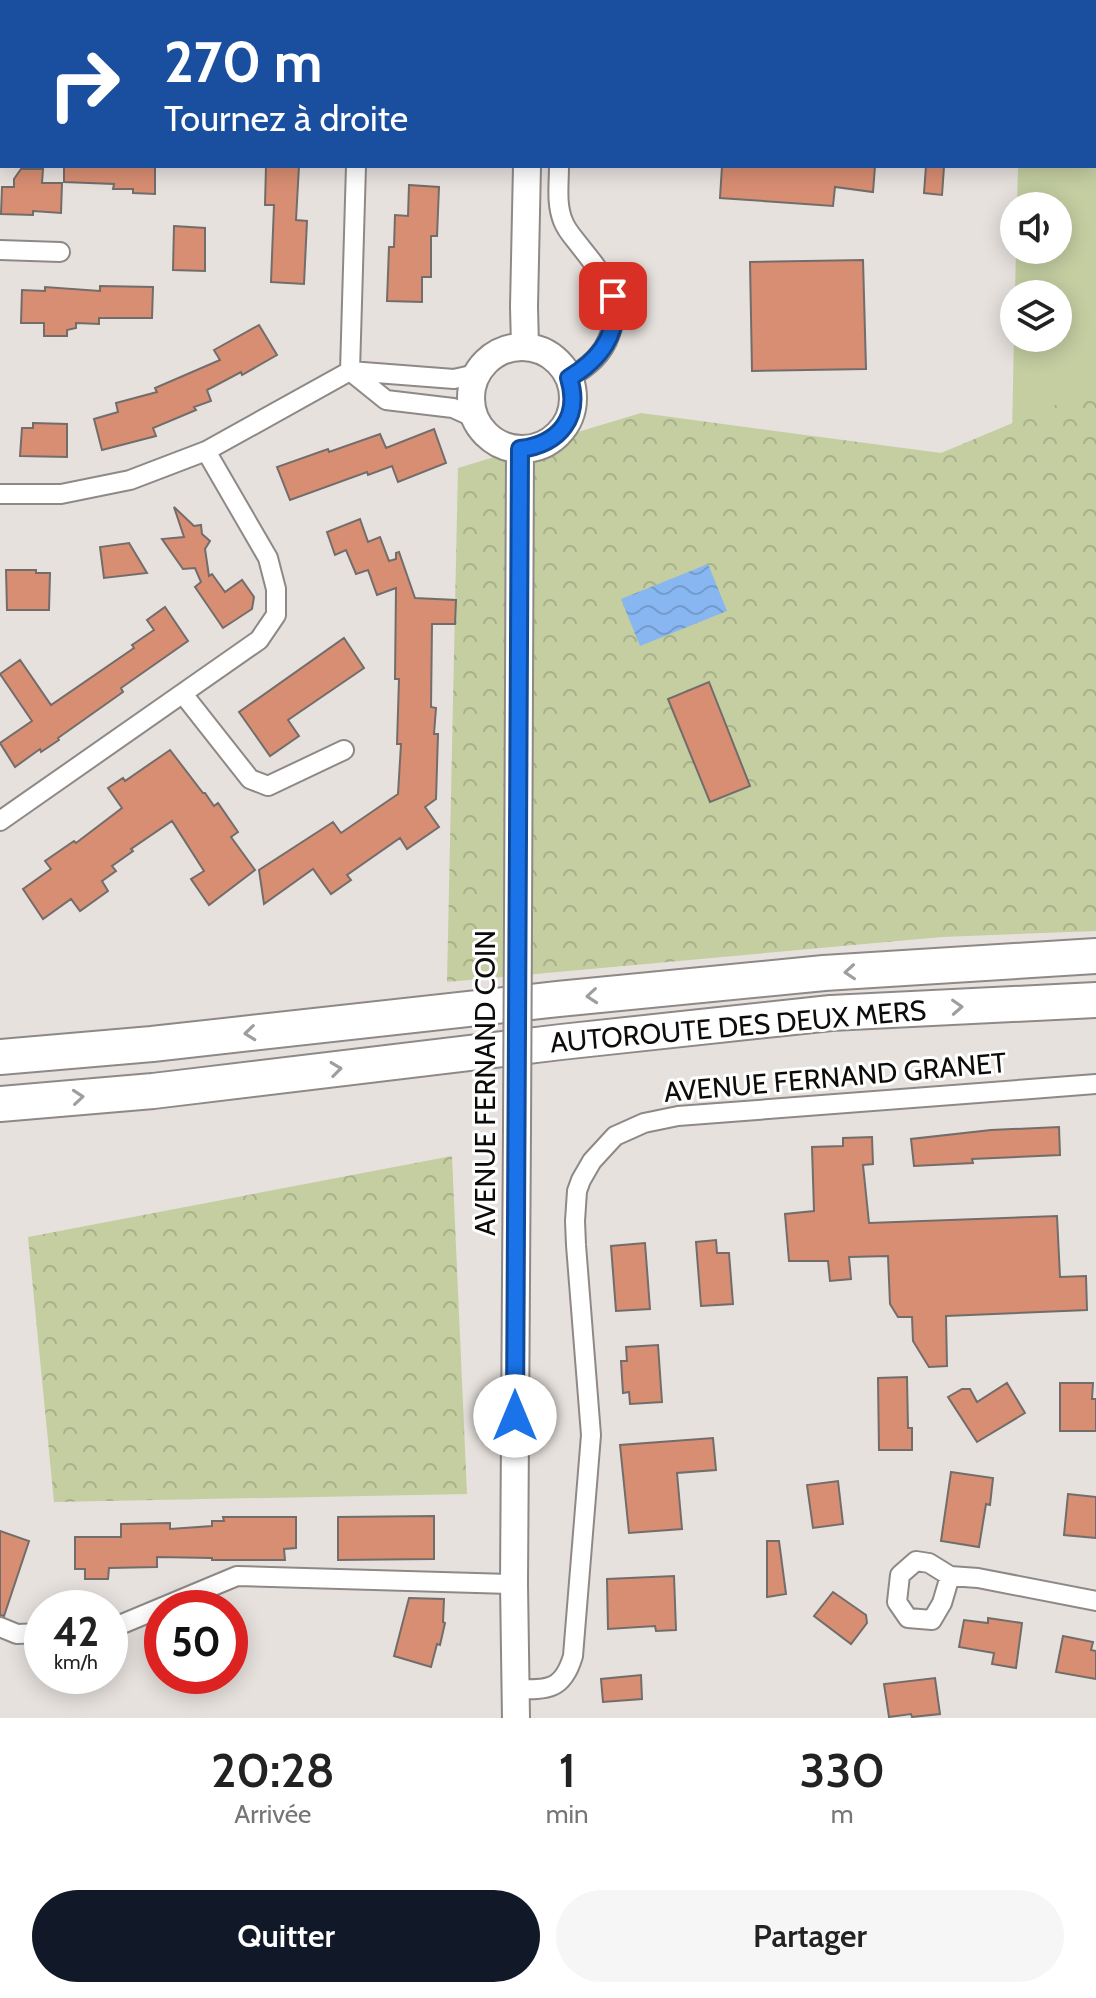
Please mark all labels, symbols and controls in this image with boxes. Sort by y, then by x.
text: 270 m [164,28,322,96]
icon: right [32,32,136,136]
text: Tournez à droite [164,96,408,140]
map controls [1000,192,1072,352]
button: sound [1000,192,1072,264]
pin [579,262,647,330]
icon: arrive [591,274,635,318]
button: layers [1000,280,1072,352]
street label: AVENUE FERNAND COIN [468,930,502,1236]
one-way arrow [844,963,857,980]
one-way arrow [585,987,598,1004]
street label: AUTOROUTE DES DEUX MERS [549,993,927,1059]
one-way arrow [951,998,964,1015]
one-way arrow [243,1025,256,1042]
street label: AVENUE FERNAND GRANET [662,1045,1008,1109]
one-way arrow [330,1061,343,1078]
one-way arrow [72,1089,85,1106]
position arrow [473,1374,557,1458]
speed limit sign: 50 [144,1590,248,1694]
text: 42 [53,1607,99,1656]
text: km/h [54,1650,98,1674]
text: 20:28 [211,1741,335,1799]
text: 1 [559,1741,576,1799]
text: 330 [800,1741,885,1799]
text: Arrivée [234,1798,311,1830]
text: min [546,1798,589,1830]
text: m [831,1798,854,1830]
button: Quitter [32,1890,540,1982]
button: Partager [556,1890,1064,1982]

